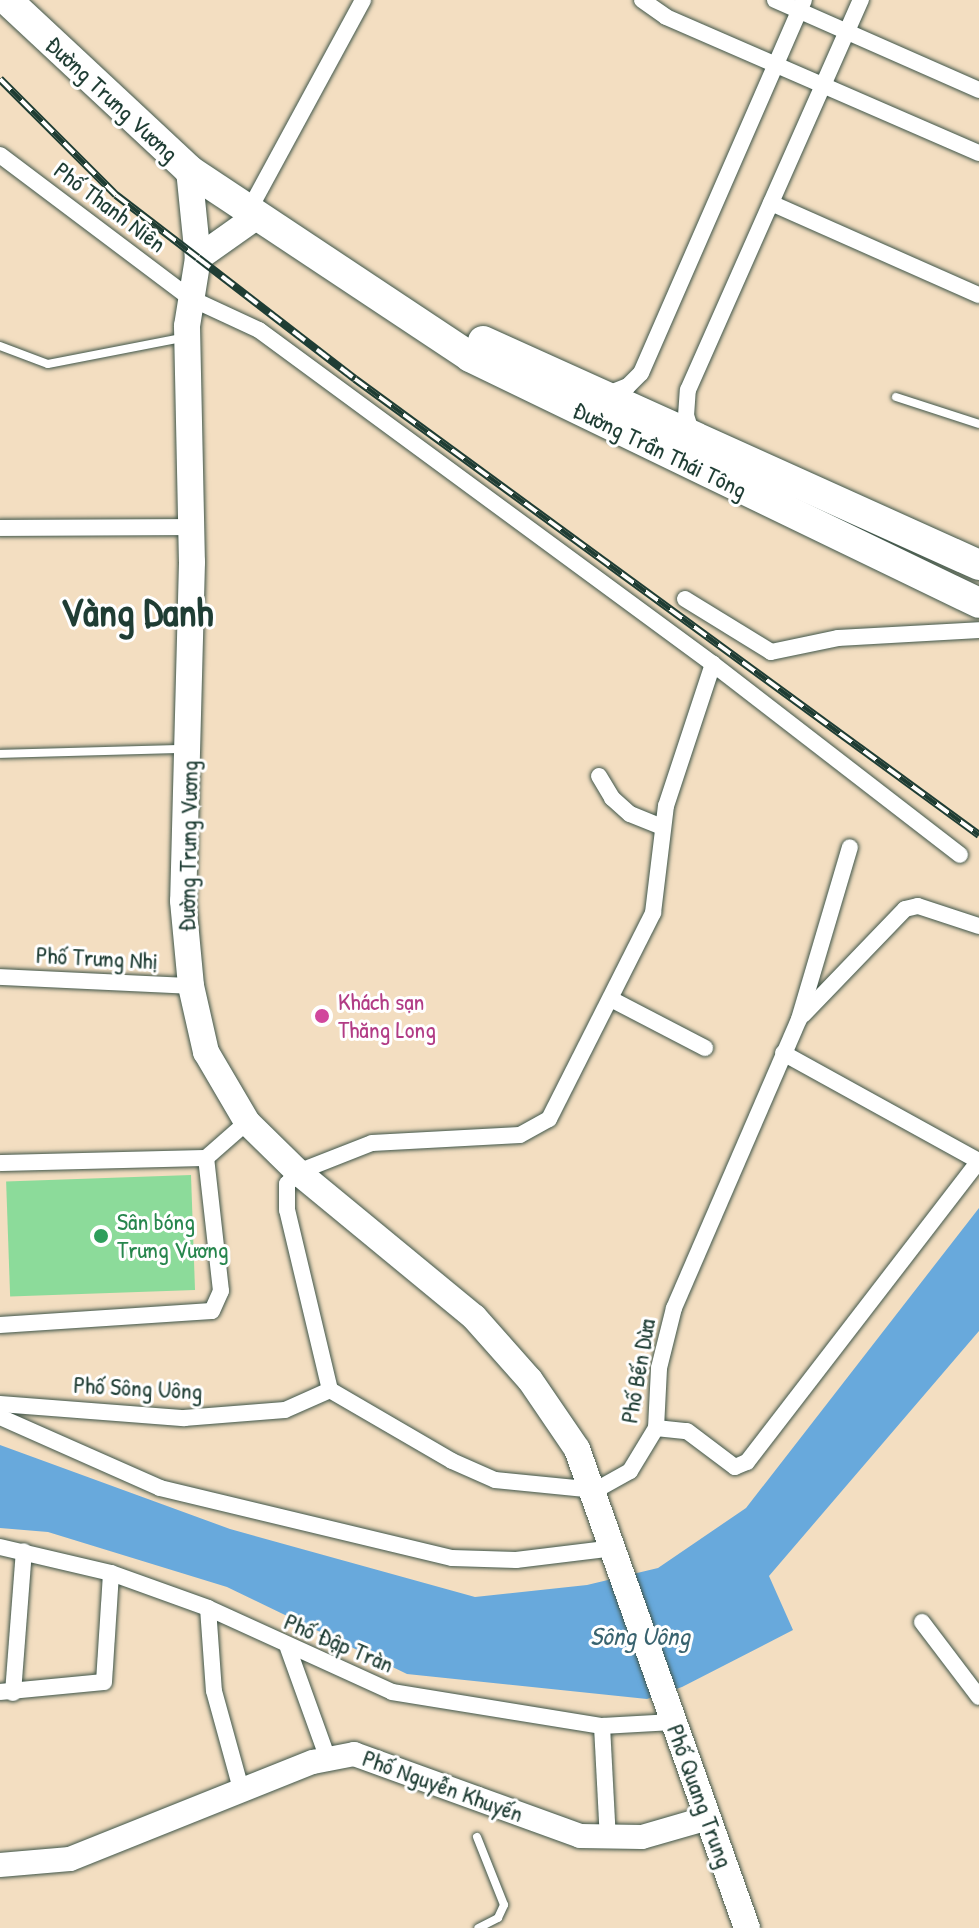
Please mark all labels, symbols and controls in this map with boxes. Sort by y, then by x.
street label: Đường Trưng Vương [40,30,184,168]
street label: Phố Thanh Niên [48,156,172,258]
street label: Đường Trần Thái Tông [568,395,752,505]
district label: Vàng Danh [61,587,213,635]
street label: Đường Trưng Vương [172,760,204,932]
street label: Phố Trưng Nhị [35,940,159,976]
place label: Khách sạn Thăng Long [338,988,436,1044]
marker: Khách sạn Thăng Long [313,1007,331,1025]
place label: Sân bóng Trưng Vương [117,1208,228,1264]
marker: Sân bóng Trưng Vương [92,1227,110,1245]
street label: Phố Bến Dừa [615,1317,661,1425]
street label: Phố Sông Uông [73,1370,203,1406]
street label: Phố Đập Tràn [280,1607,398,1679]
water label: Sông Uông [590,1620,690,1652]
street label: Phố Quang Trung [661,1721,739,1871]
street label: Phố Nguyễn Khuyến [359,1744,527,1828]

